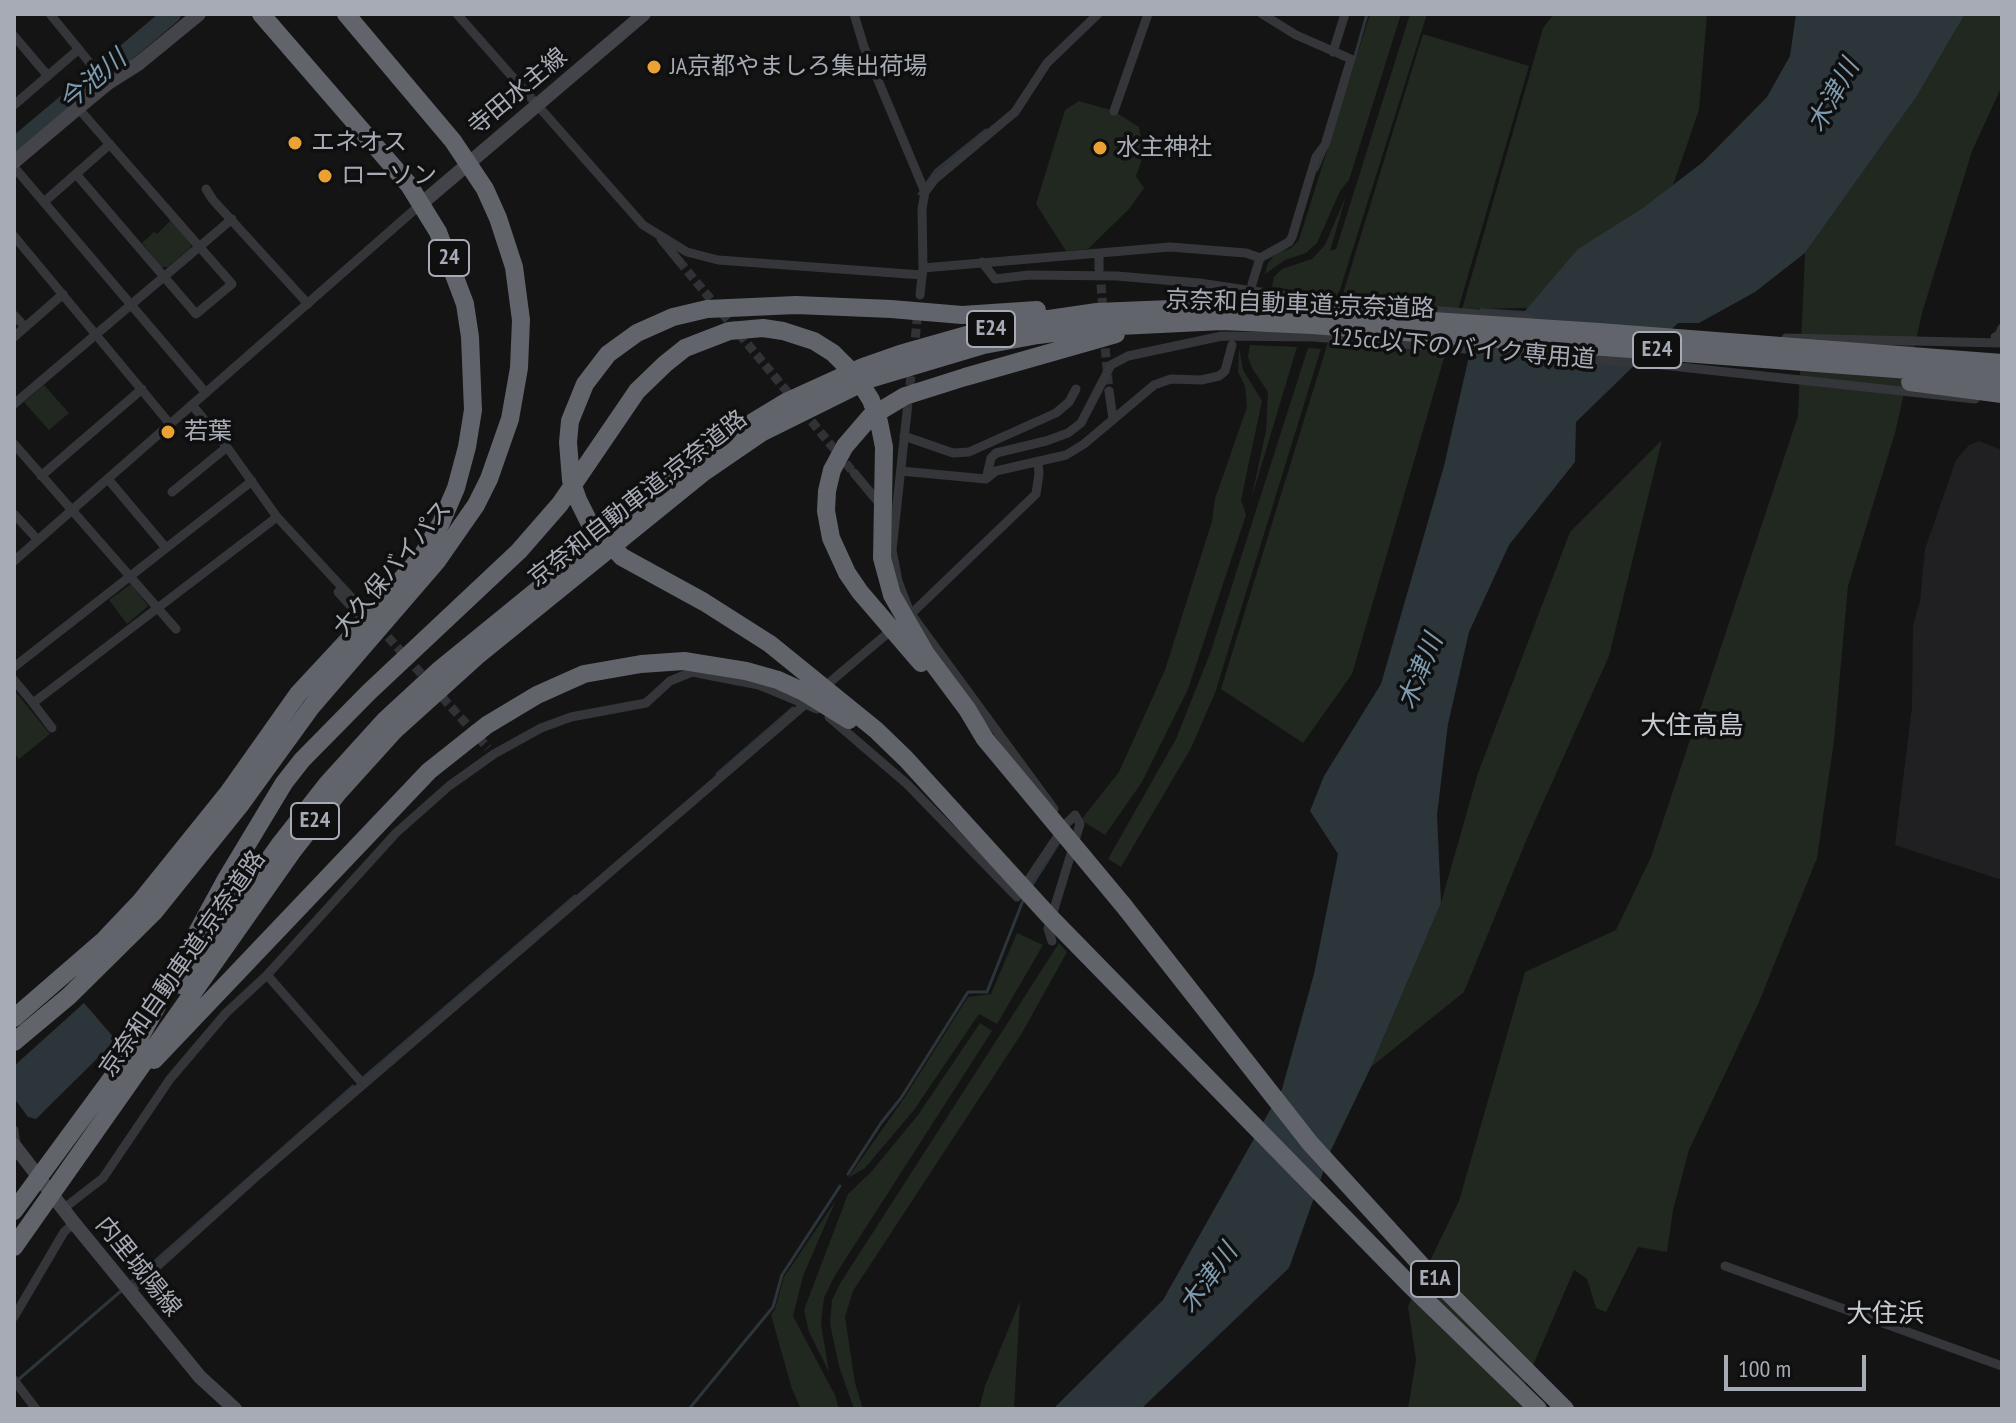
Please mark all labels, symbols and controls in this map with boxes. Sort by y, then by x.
street label: 寺田水主線 [463,42,573,142]
water label: 今池川 [53,44,133,118]
place label: JA京都やましろ集出荷場 [670,53,927,81]
water label: 木津川 [1801,54,1867,138]
marker: JA京都やましろ集出荷場 [645,58,663,76]
place label: エネオス [311,129,407,157]
marker: エネオス [286,134,304,152]
place label: 水主神社 [1116,134,1212,162]
marker: 水主神社 [1091,139,1109,157]
place label: ローソン [341,162,437,190]
marker: ローソン [316,167,334,185]
road number: 24 [429,240,469,276]
street label: 京奈和自動車道;京奈道路 [1165,286,1435,324]
road number: E24 [967,311,1015,347]
street label: 125cc以下のバイク専用道 [1330,323,1596,375]
road number: E24 [1633,332,1681,368]
street label: 京奈和自動車道;京奈道路 [523,405,753,593]
place label: 若葉 [184,418,232,446]
marker: 若葉 [159,423,177,441]
street label: 大久保バイパス [328,495,458,643]
water label: 木津川 [1392,630,1450,714]
district label: 大住高島 [1640,711,1744,743]
road number: E24 [291,803,339,839]
street label: 京奈和自動車道;京奈道路 [94,845,272,1083]
street label: 内里城陽線 [89,1211,187,1323]
water label: 木津川 [1173,1238,1245,1320]
road number: E1A [1411,1261,1459,1297]
district label: 大住浜 [1846,1299,1924,1331]
scale bar [1728,1339,1870,1389]
text: 100 m [1738,1353,1791,1384]

